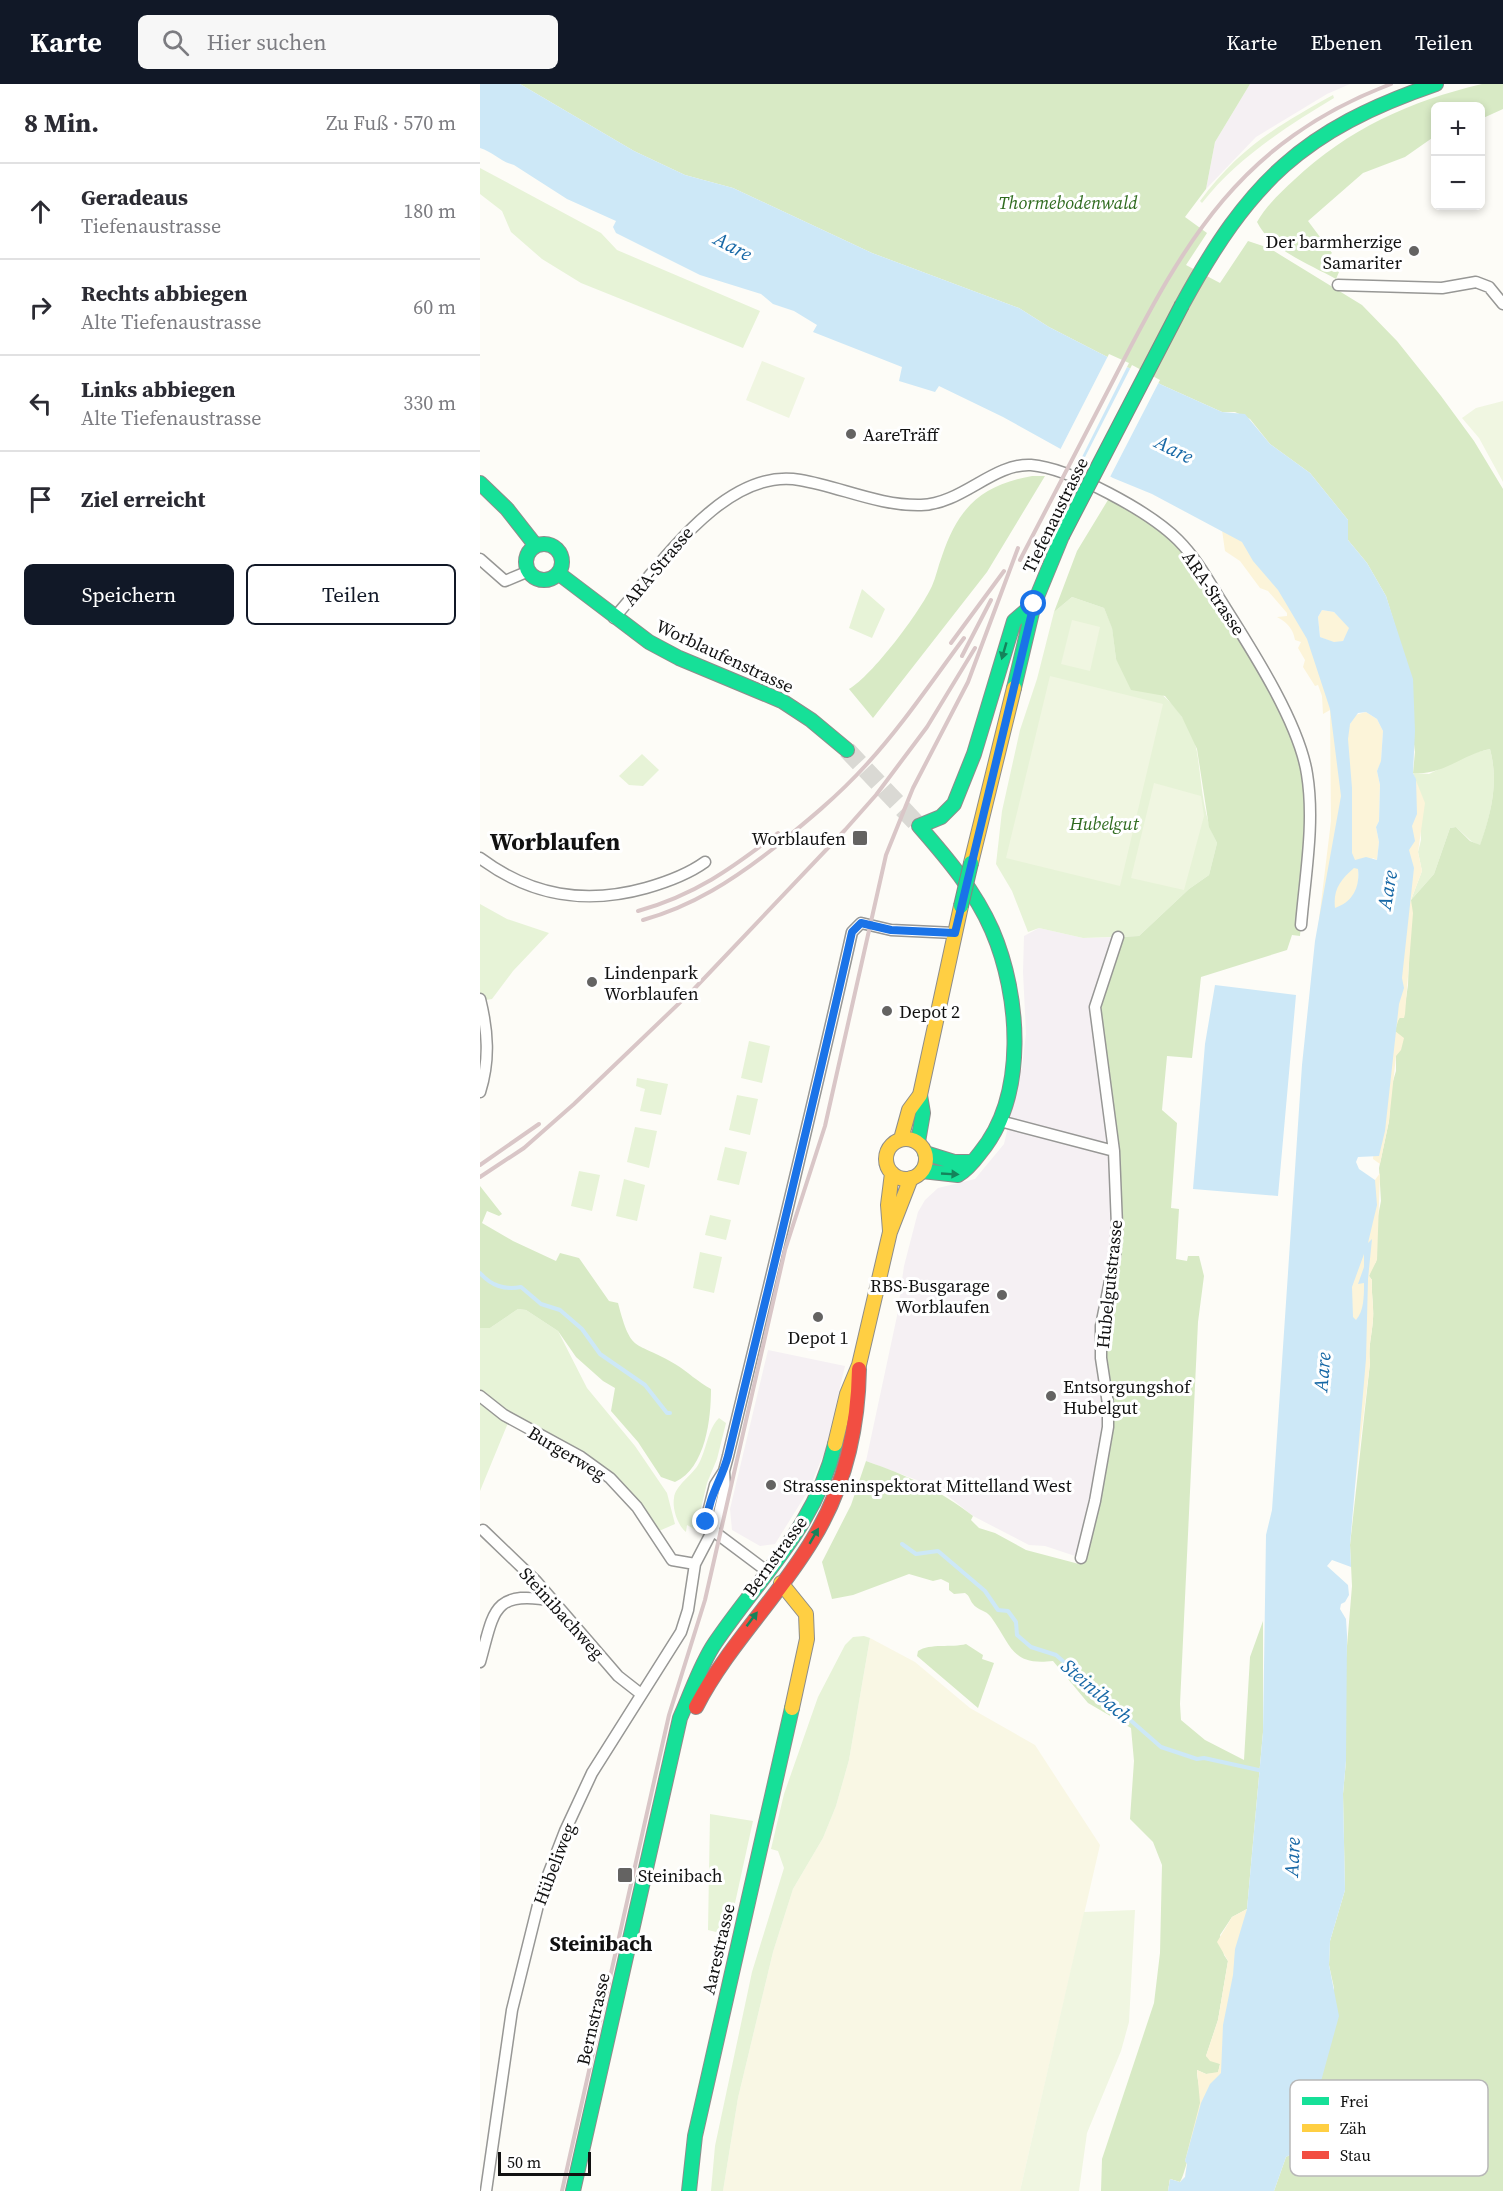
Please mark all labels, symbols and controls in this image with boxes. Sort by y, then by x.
search box [138,15,558,69]
text: Karte [30,23,102,61]
icon: search [159,26,192,59]
text: Hier suchen [207,27,327,57]
text: Karte [1226,28,1277,57]
text: Ebenen [1310,28,1382,57]
text: Teilen [1415,28,1473,57]
map controls [1431,102,1485,210]
button: + [1431,102,1485,156]
text: 8 Min. [24,105,99,141]
text: Zu Fuß · 570 m [326,109,456,137]
button: − [1431,156,1485,210]
text: Geradeaus [81,182,188,212]
park label: Thormebodenwald [998,190,1138,215]
icon: ahead [24,195,57,228]
text: 180 m [403,197,456,225]
text: Tiefenaustrasse [81,212,221,240]
water label: Aare [708,224,757,268]
place label: Der barmherzige Samariter [1265,229,1402,275]
marker: Der barmherzige Samariter [1407,244,1421,258]
text: Rechts abbiegen [81,278,248,308]
icon: right [24,291,57,324]
text: 60 m [413,293,456,321]
text: Alte Tiefenaustrasse [81,308,261,336]
text: Links abbiegen [81,374,236,404]
icon: left [24,387,57,420]
text: 330 m [403,389,456,417]
text: Alte Tiefenaustrasse [81,404,261,432]
place label: AareTräff [863,422,941,447]
marker: AareTräff [844,427,858,441]
water label: Aare [1149,427,1198,470]
street label: Tiefenaustrasse [1016,453,1094,577]
icon: arrive [24,483,57,516]
text: Ziel erreicht [81,484,205,514]
street label: ARA-Strasse [617,521,699,611]
street label: ARA-Strasse [1177,546,1251,640]
button: Speichern [24,564,234,625]
button: Teilen [246,564,456,625]
route start [1020,590,1046,616]
street label: Worblaufenstrasse [652,613,798,699]
one-way arrow [999,642,1008,660]
park label: Hubelgut [1068,811,1140,836]
district label: Worblaufen [490,825,620,858]
place label: Worblaufen [751,826,846,851]
marker: Worblaufen [851,829,869,847]
water label: Aare [1370,868,1404,913]
place label: Lindenpark Worblaufen [604,960,699,1006]
marker: Lindenpark Worblaufen [585,975,599,989]
place label: Depot 2 [899,999,960,1024]
marker: Depot 2 [880,1004,894,1018]
one-way arrow [940,1169,959,1178]
street label: Hubelgutstrasse [1090,1218,1128,1350]
place label: RBS-Busgarage Worblaufen [870,1273,990,1319]
marker: RBS-Busgarage Worblaufen [995,1288,1009,1302]
marker: Depot 1 [811,1310,825,1324]
place label: Depot 1 [787,1325,849,1350]
water label: Aare [1306,1351,1338,1394]
place label: Entsorgungshof Hubelgut [1063,1374,1192,1420]
marker: Entsorgungshof Hubelgut [1044,1389,1058,1403]
street label: Burgerweg [523,1420,611,1486]
place label: Strasseninspektorat Mittelland West [783,1473,1072,1498]
marker: Strasseninspektorat Mittelland West [764,1478,778,1492]
route end [692,1508,718,1534]
street label: Bernstrasse [737,1511,813,1601]
one-way arrow [809,1528,820,1544]
street label: Steinibachweg [514,1562,610,1664]
one-way arrow [746,1612,758,1628]
water label: Steinibach [1055,1652,1139,1730]
street label: Hübeliweg [527,1819,581,1909]
water label: Aare [1277,1836,1307,1879]
place label: Steinibach [638,1863,723,1888]
marker: Steinibach [616,1866,634,1884]
street label: Aarestrasse [695,1901,741,1997]
district label: Steinibach [550,1929,652,1958]
street label: Bernstrasse [570,1970,616,2068]
legend [1290,2080,1488,2176]
text: Frei [1340,2090,1369,2112]
text: Zäh [1340,2117,1367,2139]
text: Stau [1340,2144,1371,2166]
scale bar [498,2149,591,2176]
text: 50 m [507,2151,541,2173]

